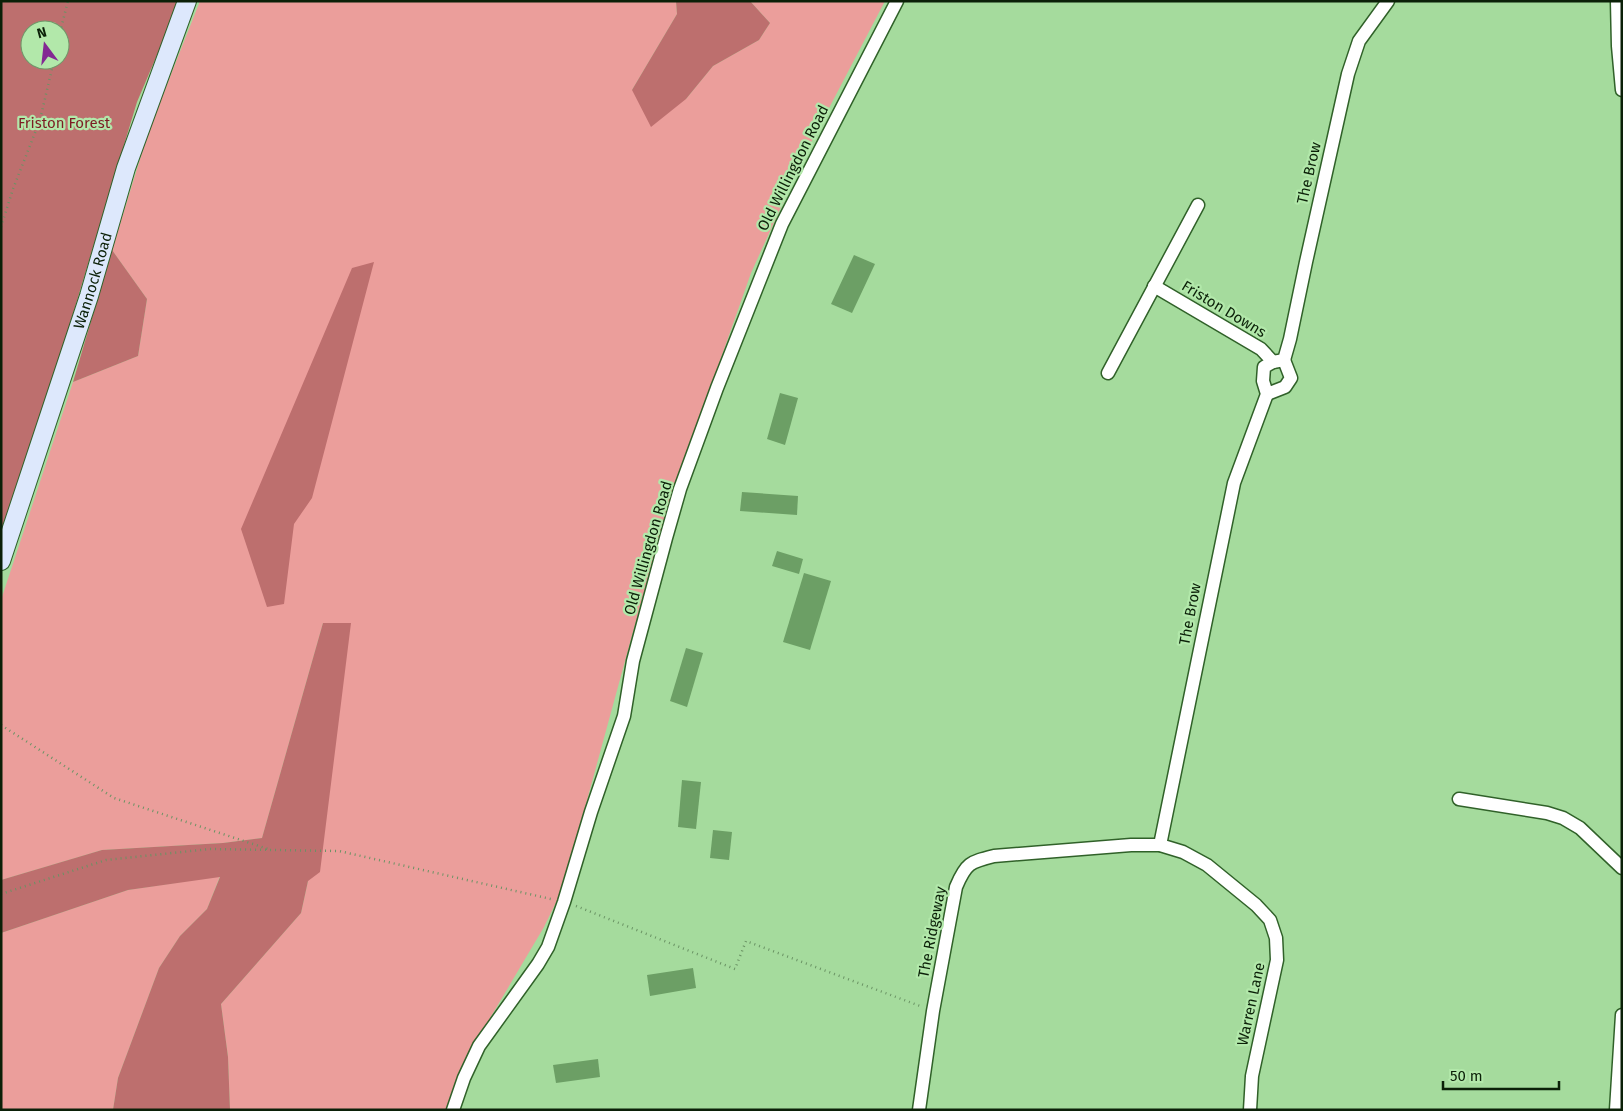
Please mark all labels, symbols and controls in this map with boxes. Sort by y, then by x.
north arrow [20,20,70,70]
text: N [35,24,48,42]
street label: Old Willingdon Road [753,102,833,234]
park label: Friston Forest [18,114,111,132]
street label: The Brow [1293,140,1325,206]
street label: Wannock Road [70,230,116,331]
street label: Friston Downs [1178,277,1270,341]
street label: Old Willingdon Road [620,479,676,617]
street label: The Brow [1175,581,1205,646]
street label: The Ridgeway [914,884,950,979]
street label: Warren Lane [1233,961,1269,1047]
scale bar [1443,1058,1559,1090]
text: 50 m [1450,1067,1483,1085]

